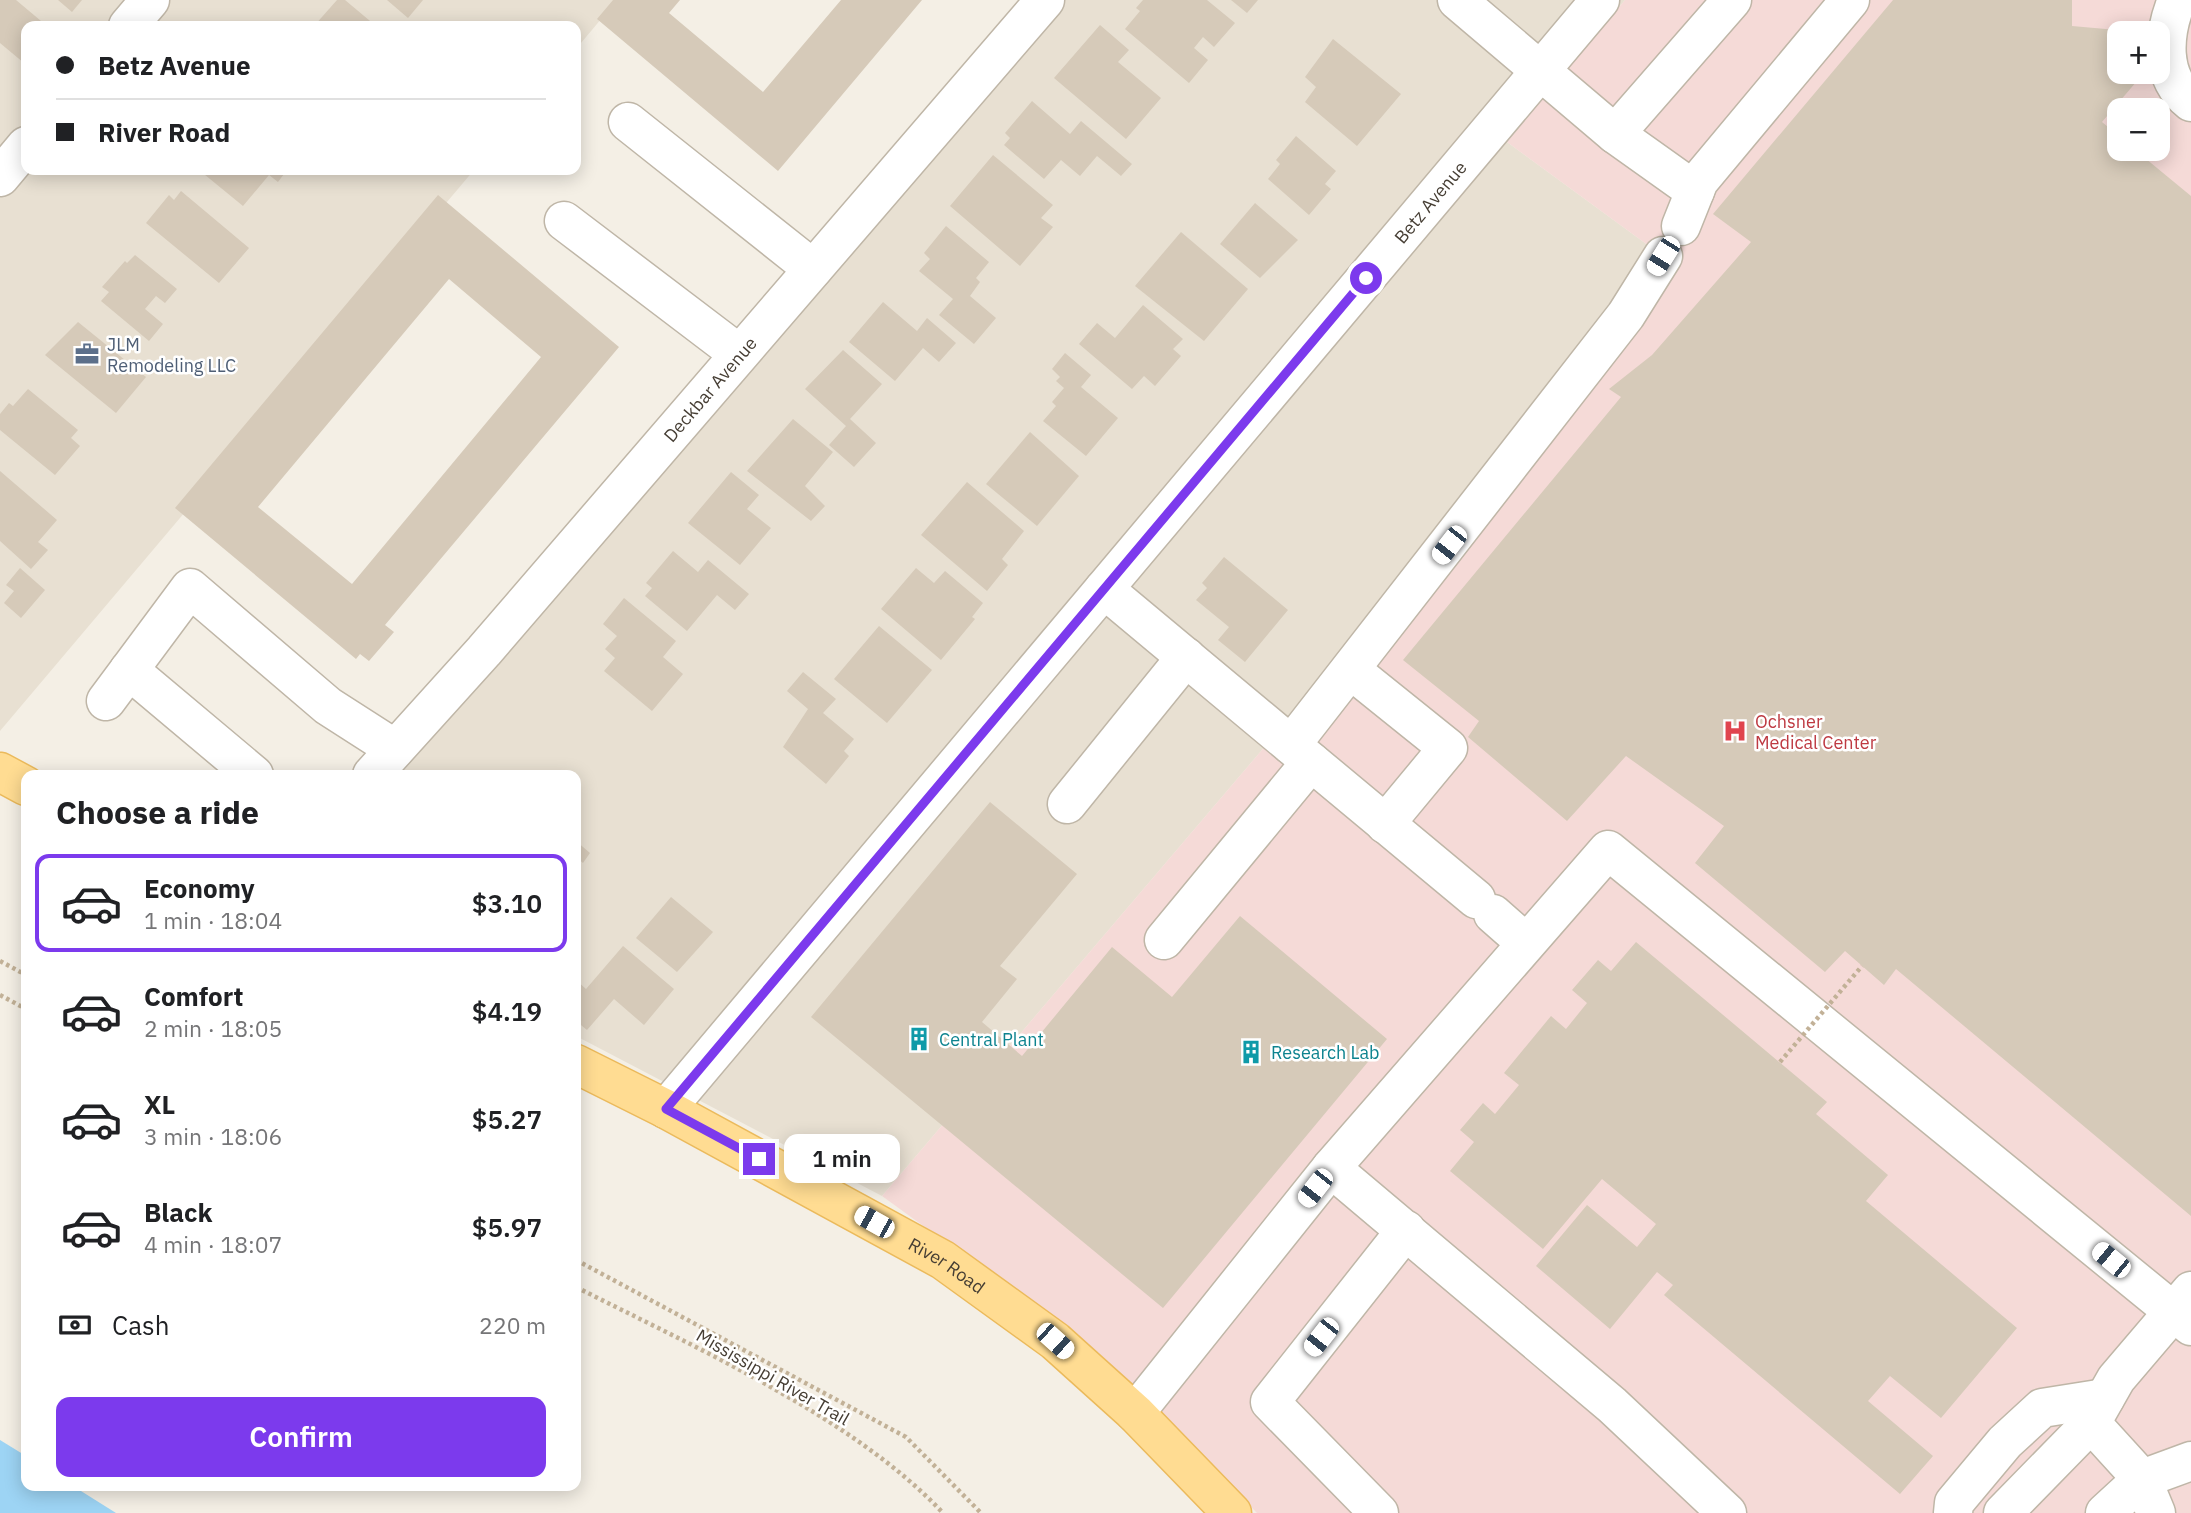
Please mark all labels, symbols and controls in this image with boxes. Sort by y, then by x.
map controls [2107,21,2170,161]
button: + [2107,21,2170,84]
text: Betz Avenue [98,48,251,82]
button: − [2107,98,2170,161]
text: River Road [98,115,230,149]
street label: Betz Avenue [1389,156,1471,248]
car [1643,233,1684,279]
route start [1350,262,1382,294]
street label: Deckbar Avenue [658,332,762,446]
place label: JLM Remodeling LLC [107,333,236,377]
office icon: JLM Remodeling LLC [73,340,101,368]
car [1428,522,1471,568]
place label: Ochsner Medical Center [1755,710,1877,754]
hospital icon: Ochsner Medical Center [1721,717,1749,745]
text: Choose a ride [56,791,259,833]
text: Economy [144,871,255,905]
icon: car [60,872,123,935]
text: $3.10 [472,886,542,920]
text: 1 min · 18:04 [144,905,282,935]
text: Comfort [144,979,243,1013]
icon: car [60,980,123,1043]
text: $4.19 [472,994,542,1028]
text: 2 min · 18:05 [144,1013,282,1043]
building icon: Central Plant [905,1025,933,1053]
place label: Central Plant [939,1028,1044,1051]
building icon: Research Lab [1237,1038,1265,1066]
place label: Research Lab [1271,1041,1380,1064]
text: XL [144,1087,175,1121]
icon: car [60,1088,123,1151]
text: $5.27 [472,1102,542,1136]
text: 3 min · 18:06 [144,1121,282,1151]
callout: 1 min [784,1134,899,1184]
route end [743,1143,775,1175]
text: 1 min [812,1143,872,1173]
car [1294,1165,1337,1211]
text: Black [144,1195,212,1229]
icon: car [60,1196,123,1259]
car [851,1203,898,1241]
text: $5.97 [472,1210,542,1244]
text: 4 min · 18:07 [144,1229,282,1259]
street label: River Road [905,1232,990,1298]
car [2089,1239,2134,1281]
icon: cash [56,1306,94,1344]
text: Cash [112,1308,169,1342]
text: 220 m [479,1310,546,1340]
car [1300,1314,1343,1360]
car [1033,1319,1078,1363]
street label: Mississippi River Trail [692,1324,854,1430]
button: Confirm [56,1397,546,1477]

